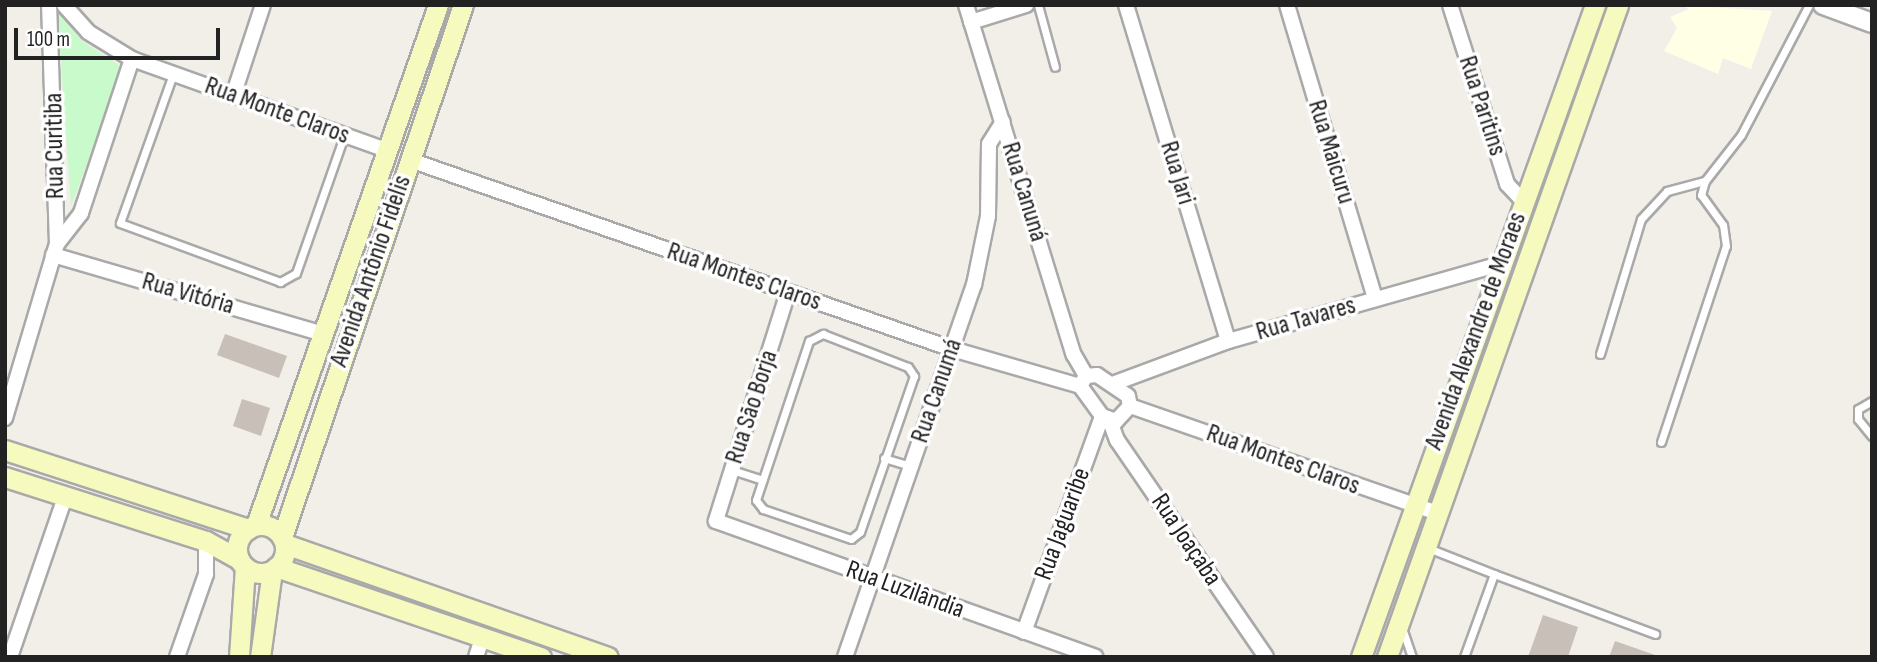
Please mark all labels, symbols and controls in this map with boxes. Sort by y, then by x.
scale bar [18,14,224,58]
text: 100 m [27,27,70,52]
street label: Rua Paritins [1451,52,1513,160]
street label: Rua Monte Claros [200,70,354,152]
street label: Rua Curitiba [38,93,72,199]
street label: Rua Maicuru [1300,96,1362,208]
street label: Rua Jari [1153,138,1201,208]
street label: Rua Canuná [994,139,1054,245]
street label: Avenida Antônio Fidelis [324,171,418,371]
street label: Avenida Alexandre de Moraes [1419,208,1533,454]
street label: Rua Montes Claros [663,236,825,318]
street label: Rua Vitória [138,266,238,322]
street label: Rua Tavares [1253,290,1359,348]
street label: Rua Canumá [905,335,969,447]
street label: Rua São Borja [719,346,785,468]
street label: Rua Montes Claros [1202,418,1364,502]
street label: Rua Jaguaribe [1028,464,1098,584]
street label: Rua Joaçaba [1144,488,1228,592]
street label: Rua Luzilândia [842,554,968,626]

